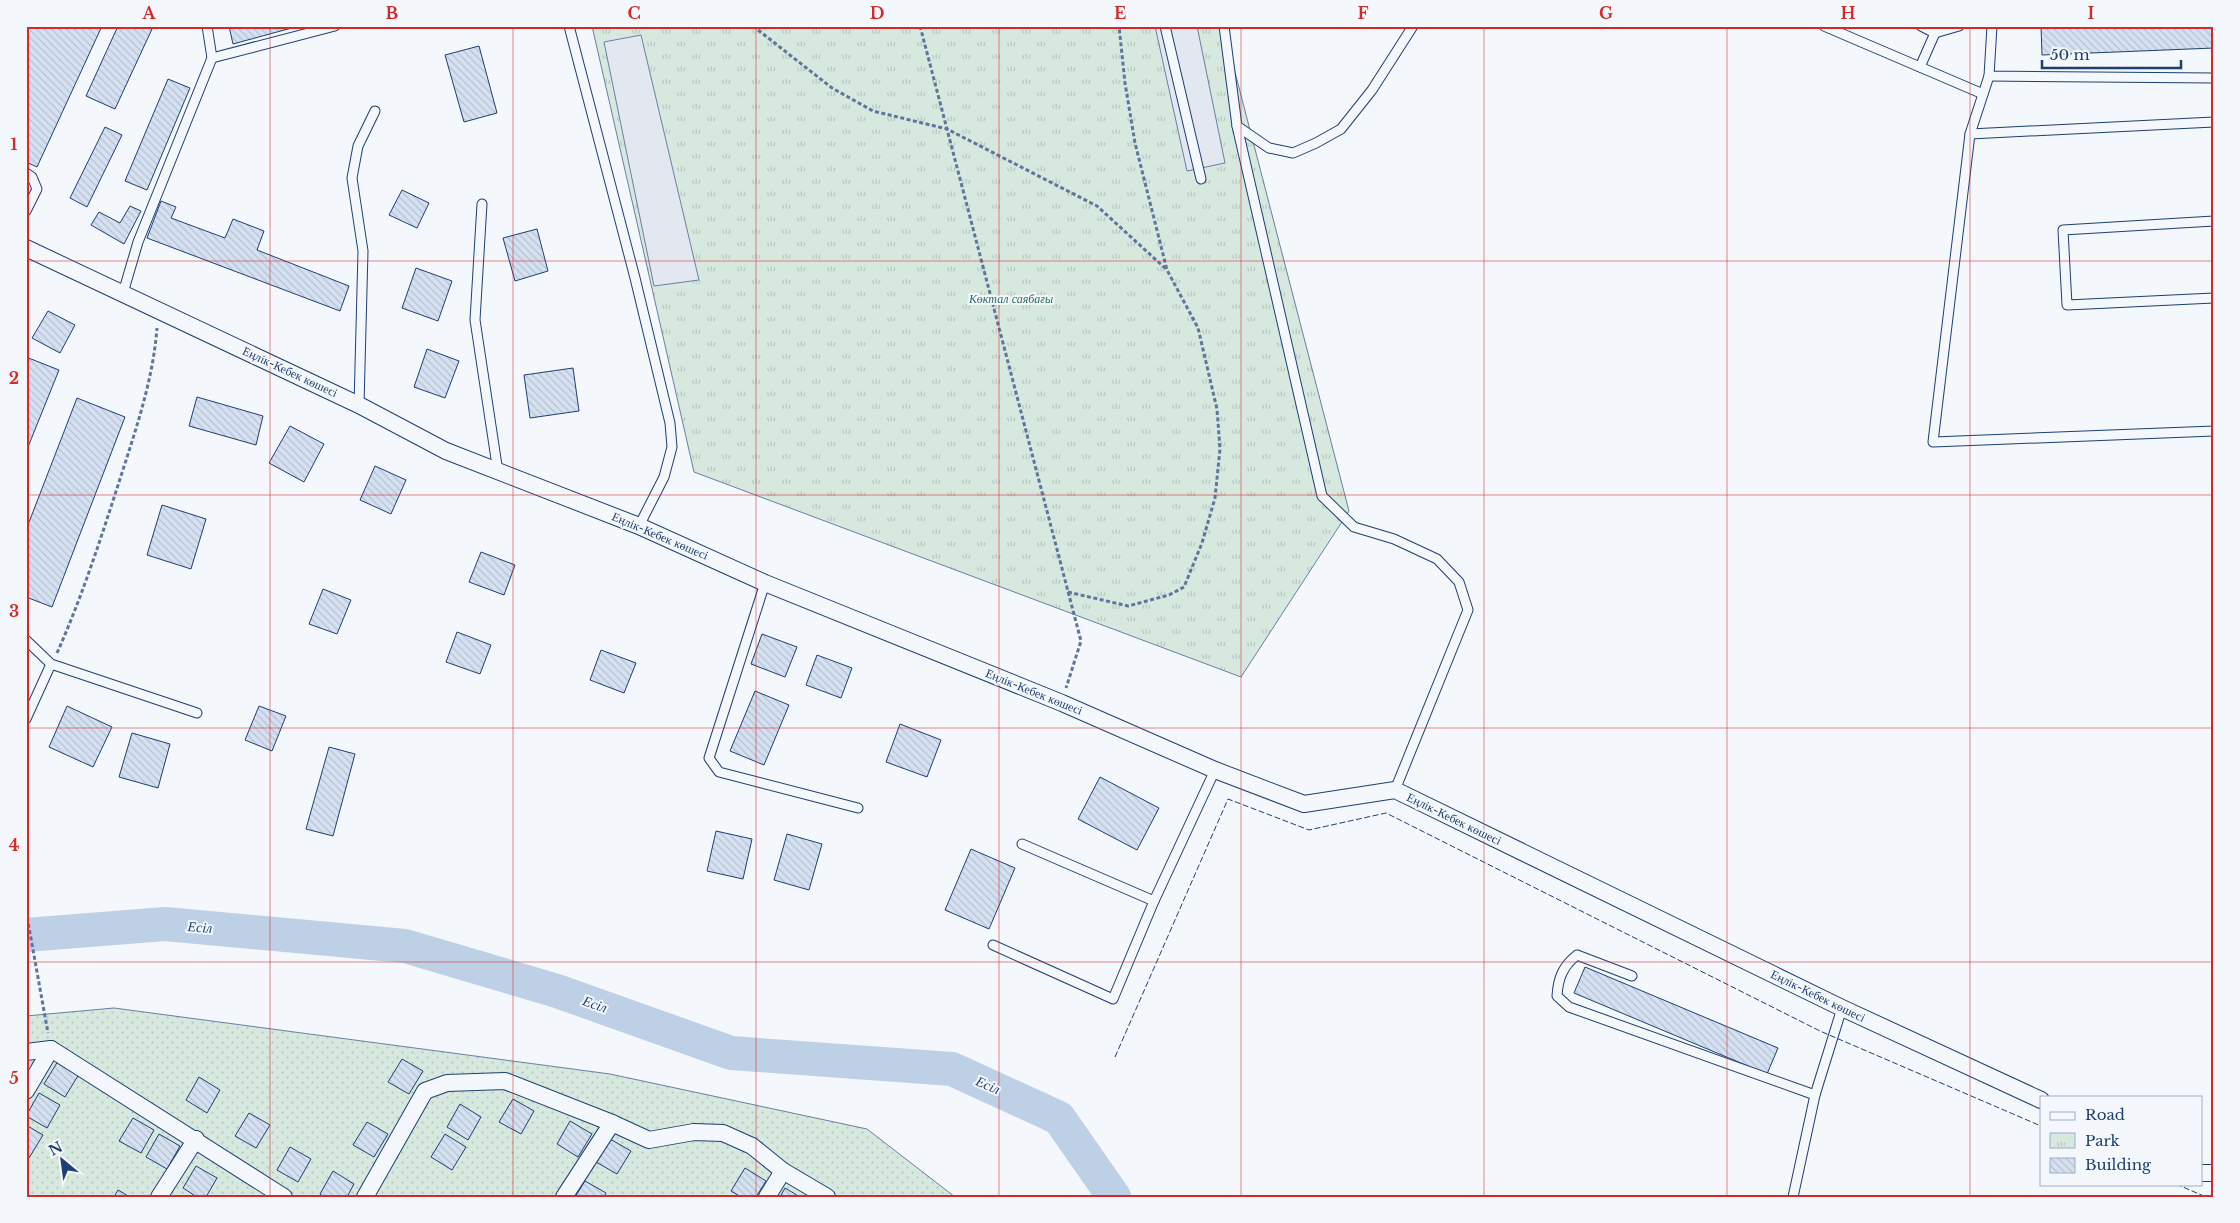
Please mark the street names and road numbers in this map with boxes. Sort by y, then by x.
street label: Еңлік-Кебек көшесі [240,343,341,400]
street label: Еңлік-Кебек көшесі [610,508,711,563]
street label: Еңлік-Кебек көшесі [984,665,1085,718]
street label: Еңлік-Кебек көшесі [1405,789,1504,848]
street label: Еңлік-Кебек көшесі [1769,966,1868,1025]

